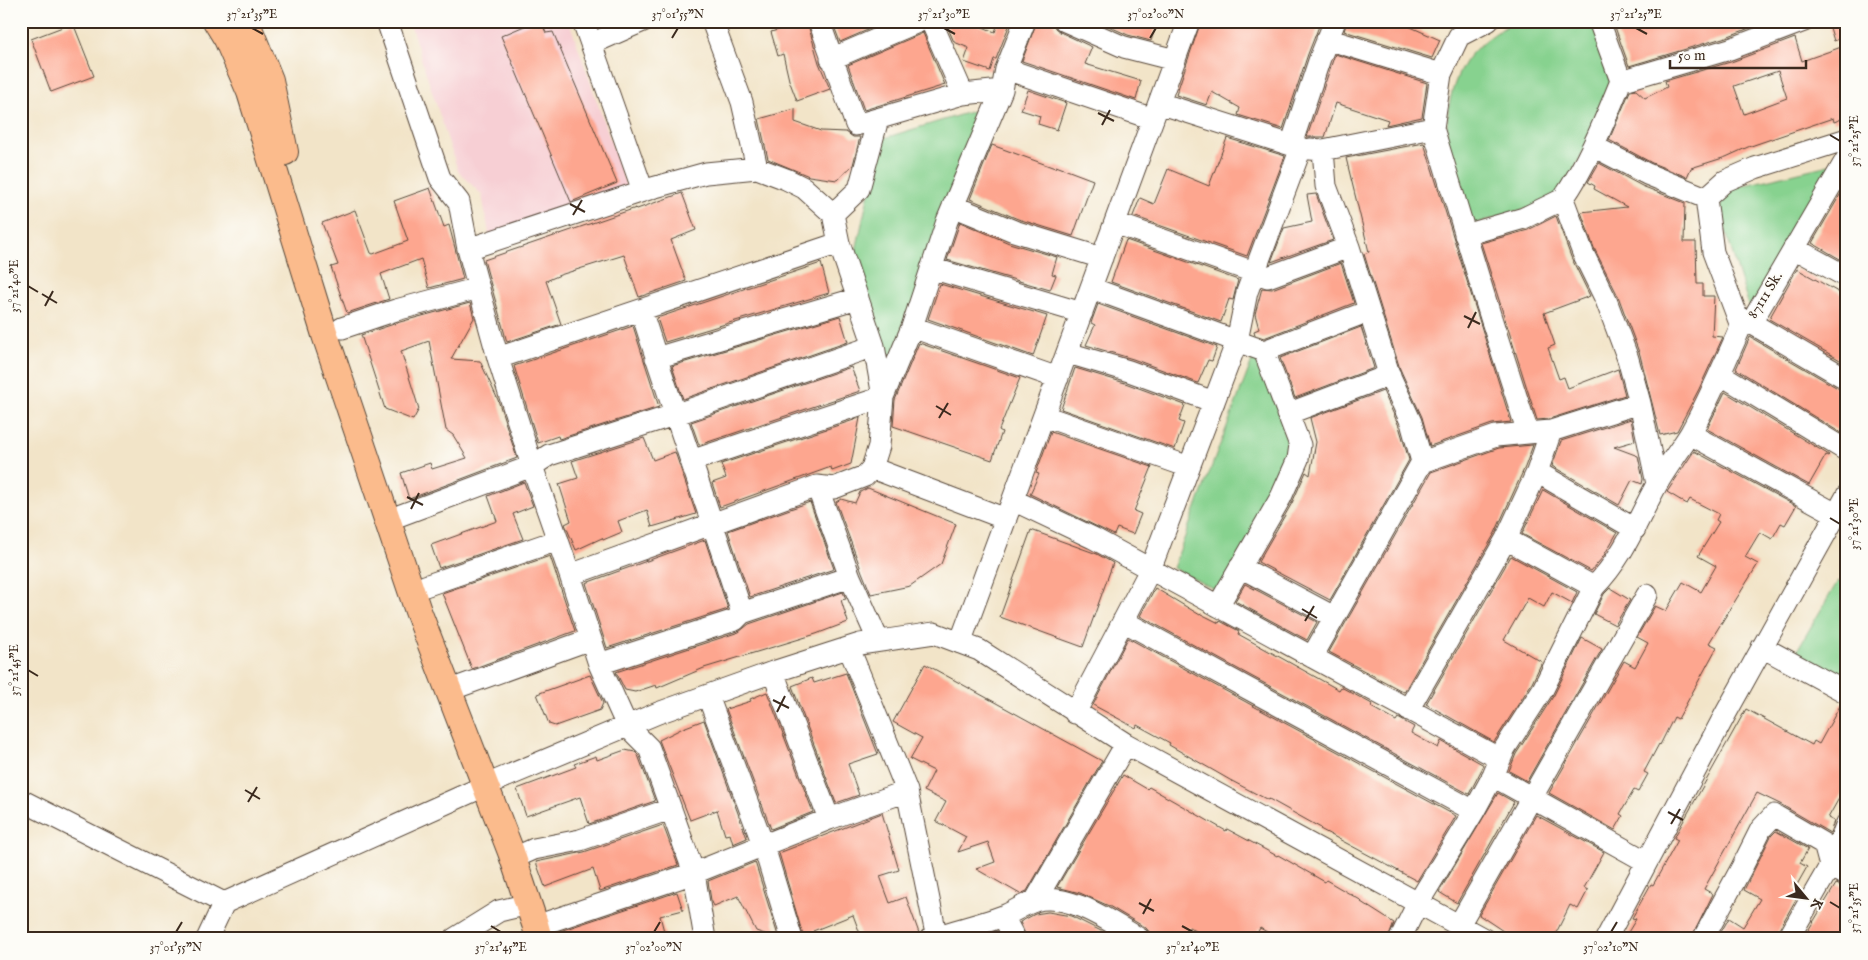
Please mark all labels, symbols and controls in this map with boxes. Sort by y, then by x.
text: 37°21'35"E [227,7,277,22]
text: 37°01'55"N [652,7,705,22]
text: 37°21'30"E [918,7,970,22]
text: 37°02'00"N [1128,7,1185,22]
text: 37°21'25"E [1610,7,1662,22]
scale bar [1670,38,1807,70]
text: 50 m [1678,46,1706,65]
text: 37°21'25"E [1847,115,1862,167]
text: 37°21'40"E [7,259,22,313]
street label: 87111 Sk. [1743,268,1787,322]
text: 37°21'30"E [1847,498,1862,550]
text: 37°21'45"E [7,644,22,696]
north arrow [1780,872,1830,922]
text: 37°21'35"E [1847,883,1862,933]
text: K [1806,895,1827,913]
text: 37°01'55"N [150,940,203,955]
text: 37°21'45"E [475,940,527,955]
text: 37°02'00"N [626,940,683,955]
text: 37°21'40"E [1166,940,1220,955]
text: 37°02'10"N [1583,940,1639,955]

